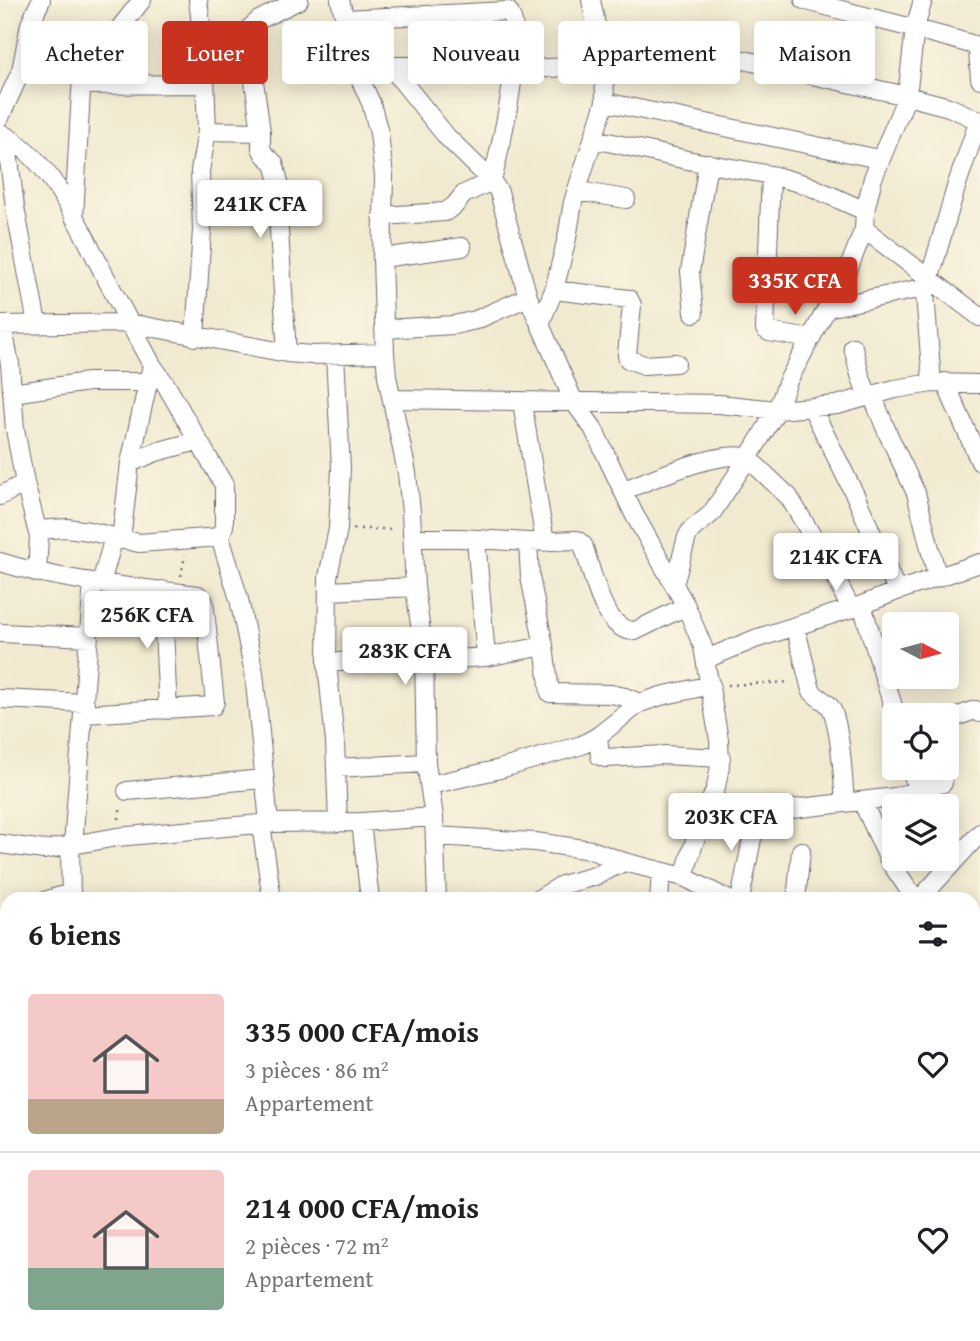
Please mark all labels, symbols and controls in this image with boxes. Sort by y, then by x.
chip: Acheter [21,21,148,84]
chip: Louer [162,21,268,84]
chip: Filtres [282,21,394,84]
chip: Nouveau [408,21,544,84]
chip: Appartement [558,21,740,84]
chip: Maison [754,21,875,84]
pin: 241K CFA [188,180,332,240]
text: 241K CFA [213,186,307,219]
pin: 335K CFA [723,258,867,317]
text: 335K CFA [748,263,842,296]
pin: 214K CFA [764,534,908,593]
text: 214K CFA [789,539,883,572]
pin: 256K CFA [75,592,219,651]
text: 256K CFA [100,597,194,630]
north arrow [882,612,959,690]
map controls [882,612,959,871]
pin: 283K CFA [333,628,477,687]
text: 283K CFA [358,633,452,666]
button: locate [882,703,959,780]
pin: 203K CFA [659,794,803,853]
button: layers [882,794,959,871]
text: 203K CFA [684,799,778,832]
text: 6 biens [28,912,121,956]
icon: filters [914,915,952,953]
text: 335 000 CFA/mois [245,1009,479,1053]
icon: home [84,1022,168,1106]
icon: heart [914,1045,952,1083]
text: 3 pièces · 86 m² [245,1053,389,1086]
text: Appartement [245,1086,374,1119]
text: 214 000 CFA/mois [245,1185,479,1229]
icon: home [84,1198,168,1282]
icon: heart [914,1221,952,1259]
text: 2 pièces · 72 m² [245,1229,389,1262]
text: Appartement [245,1262,374,1295]

